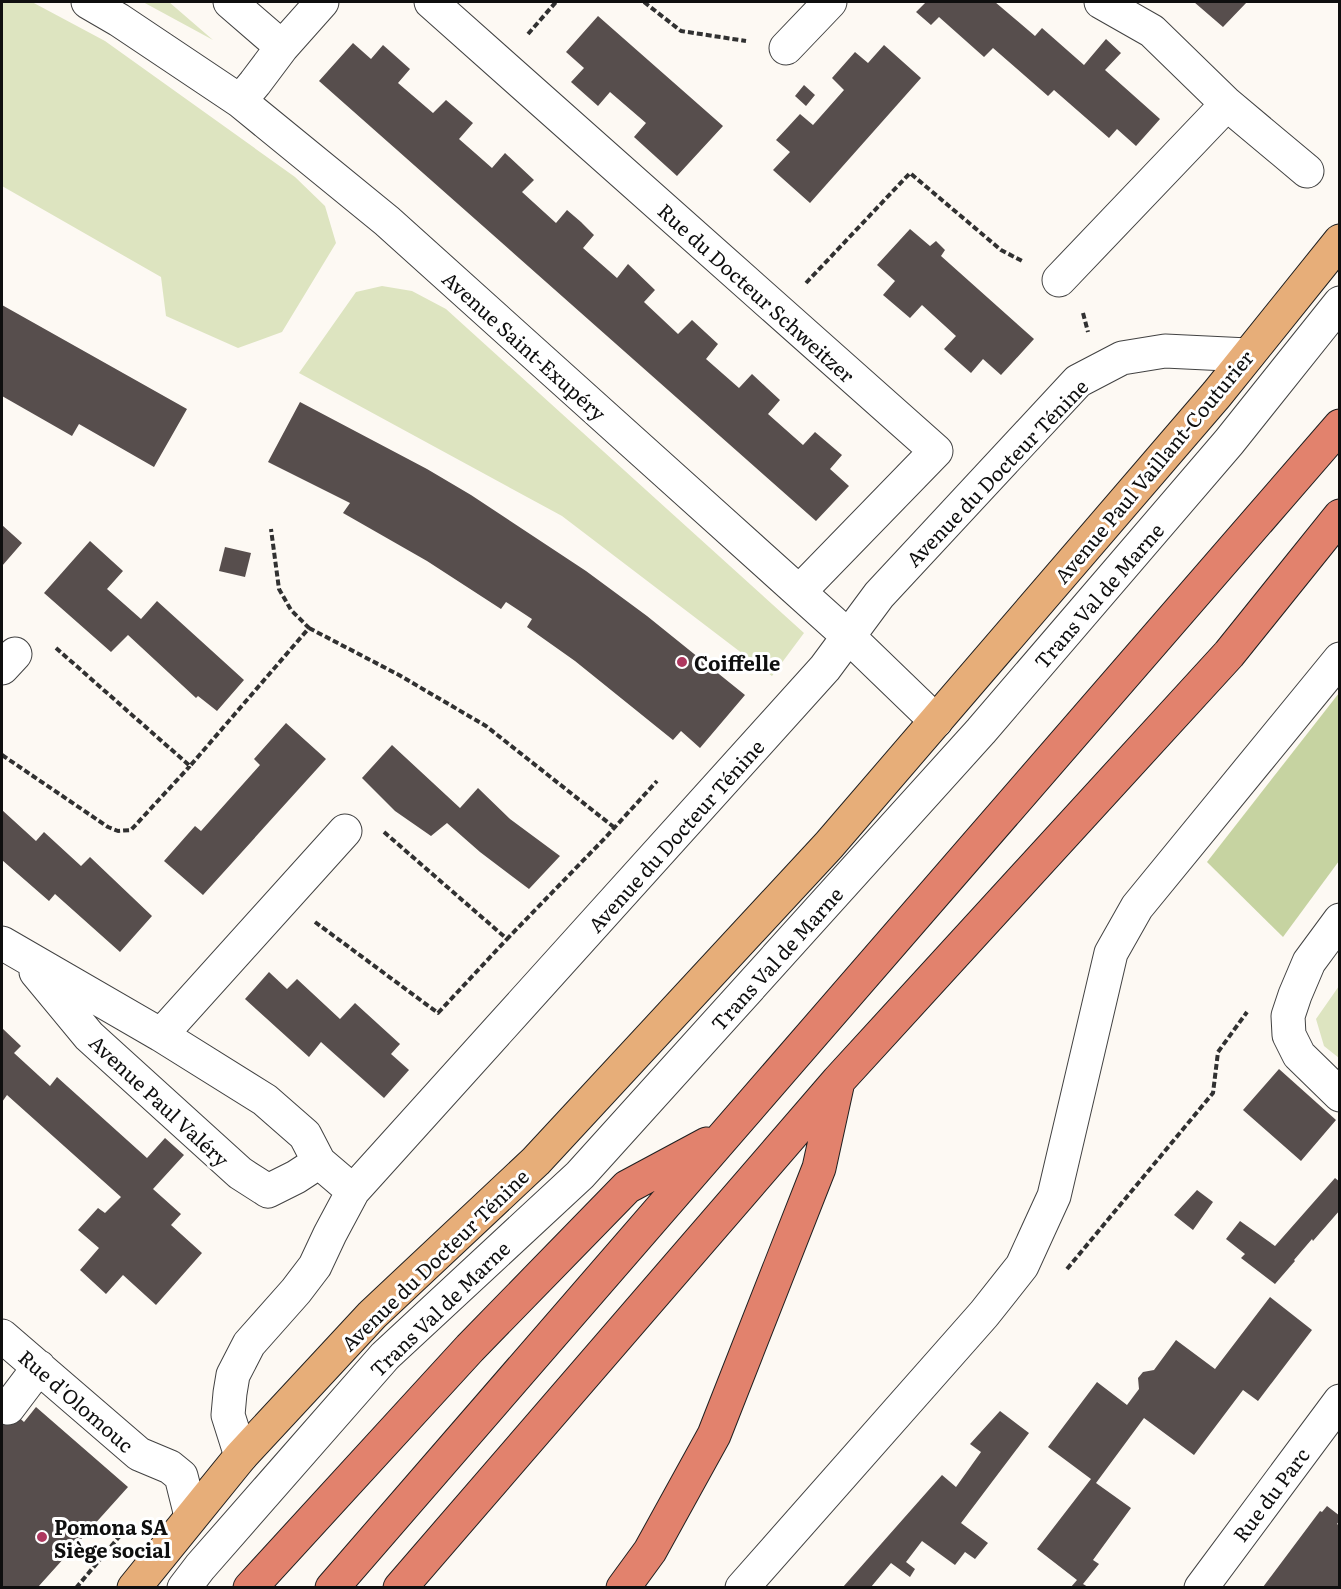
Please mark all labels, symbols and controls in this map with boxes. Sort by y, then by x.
street label: Rue du Docteur Schweitzer [652,195,862,389]
street label: Avenue Saint-Exupéry [436,263,614,427]
street label: Avenue Paul Vaillant-Couturier [1046,342,1260,589]
street label: Avenue du Docteur Ténine [898,371,1094,573]
street label: Trans Val de Marne [1026,515,1170,675]
place label: Coiffelle [694,647,780,677]
marker: Coiffelle [675,655,689,669]
street label: Avenue du Docteur Ténine [580,732,770,938]
street label: Trans Val de Marne [703,879,849,1037]
street label: Avenue Paul Valéry [83,1027,237,1173]
street label: Avenue du Docteur Ténine [333,1161,535,1357]
street label: Trans Val de Marne [362,1233,516,1383]
street label: Rue d'Olomouc [13,1342,141,1458]
street label: Rue du Parc [1225,1441,1315,1547]
place label: Pomona SA Siège social [54,1511,171,1564]
marker: Pomona SA Siège social [35,1530,49,1544]

